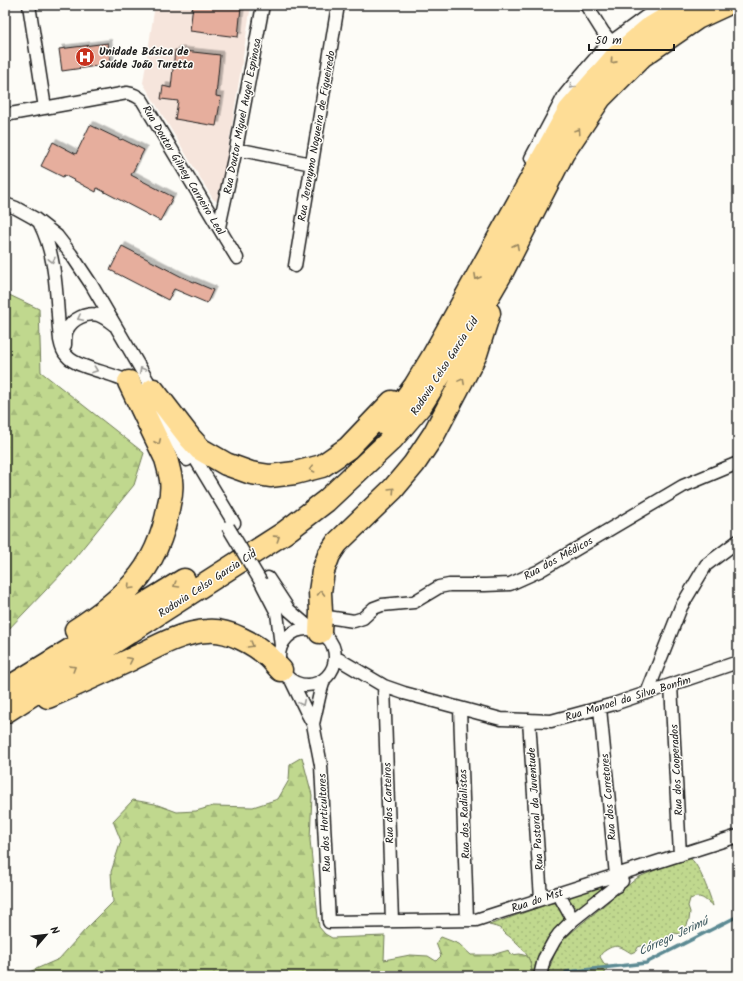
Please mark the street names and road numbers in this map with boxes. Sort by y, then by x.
street label: Rua Doutor Miguel Augel Espinosa [219,37,267,196]
street label: Rua Jeronymo Nogueira de Figueiredo [293,49,341,223]
street label: Rua Doutor Gilney Carneiro Leal [137,102,229,239]
street label: Rodovia Celso Garcia Cid [406,313,484,419]
street label: Rua dos Médicos [520,532,597,585]
street label: Rodovia Celso Garcia Cid [155,545,261,623]
street label: Rua Manoel da Silva Bonfim [563,671,694,727]
street label: Rua dos Cooperados [666,723,688,816]
street label: Rua Pastoral da Juventude [523,747,549,871]
street label: Rua dos Corretores [596,752,622,841]
street label: Rua dos Carteiros [379,762,399,844]
street label: Rua dos Radialistas [454,768,476,859]
street label: Rua dos Horticultores [313,773,337,873]
street label: Rua do Mst [509,884,566,918]

